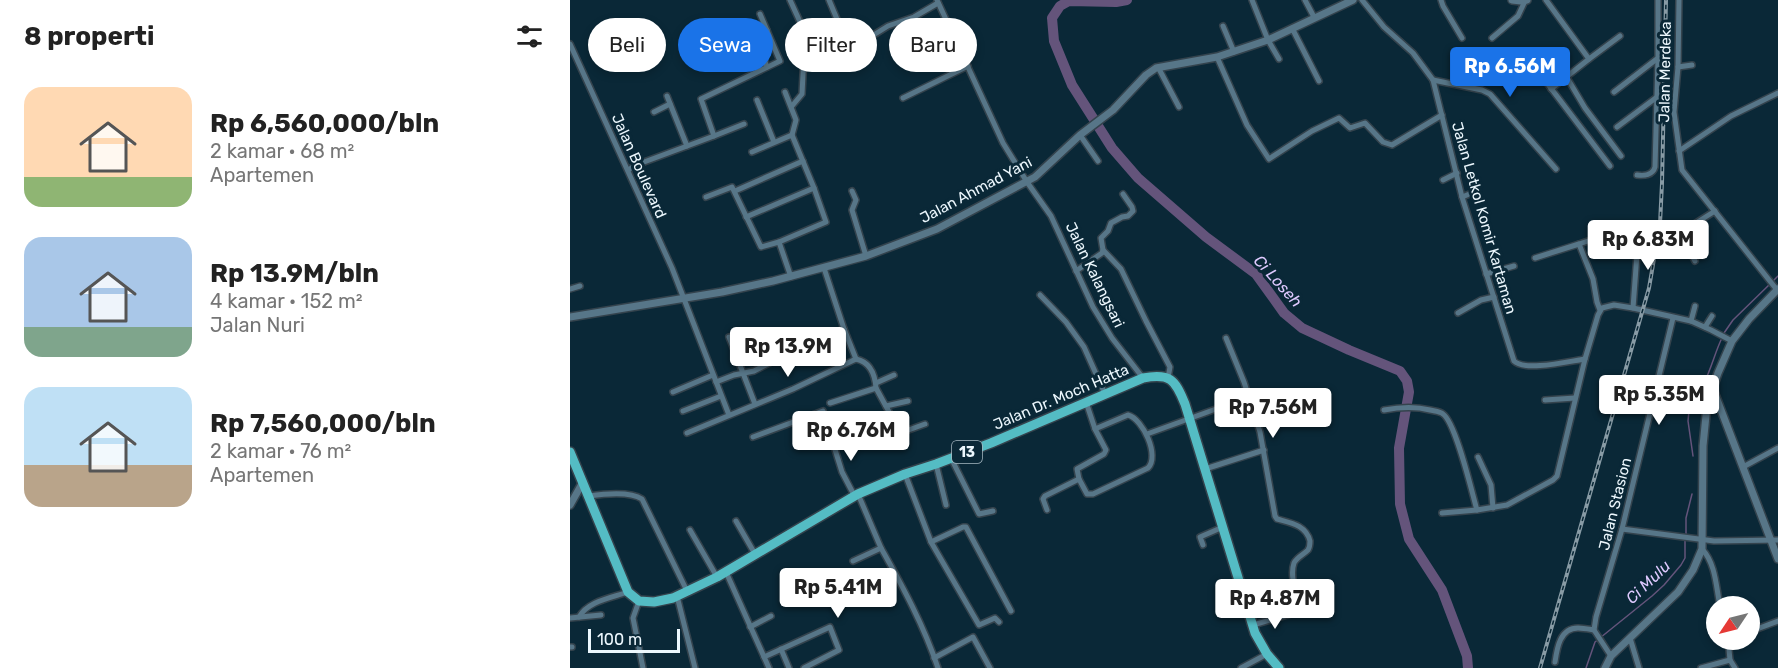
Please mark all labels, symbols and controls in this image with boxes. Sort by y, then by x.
chip: Beli [588,18,666,72]
chip: Sewa [678,18,773,72]
chip: Filter [785,18,877,72]
chip: Baru [889,18,977,72]
icon: filters [513,20,546,53]
text: 8 properti [24,21,154,52]
street label: Jalan Merdeka [1655,21,1675,123]
pin: Rp 6.56M [1448,47,1572,98]
text: Rp 6.56M [1464,54,1556,78]
text: Rp 6,560,000/bln [210,108,439,139]
icon: home [72,111,144,183]
street label: Jalan Boulevard [608,111,670,221]
street label: Jalan Letkol Komir Kartaman [1448,120,1520,316]
text: 2 kamar · 68 m² [210,139,354,163]
street label: Jalan Ahmad Yani [917,153,1035,227]
text: Apartemen [210,163,314,187]
street label: Jalan Kalangsari [1062,219,1128,331]
pin: Rp 6.83M [1586,220,1710,271]
text: Rp 6.83M [1602,227,1694,251]
water label: Ci Loseh [1250,251,1306,311]
text: Rp 13.9M/bln [210,258,379,289]
icon: home [72,261,144,333]
text: 4 kamar · 152 m² [210,289,363,313]
text: Jalan Nuri [210,313,305,337]
pin: Rp 13.9M [726,327,850,378]
text: Rp 13.9M [744,334,832,358]
street label: Jalan Dr. Moch Hatta [990,360,1132,434]
pin: Rp 5.35M [1597,375,1721,426]
text: Rp 5.35M [1613,382,1705,406]
pin: Rp 7.56M [1211,388,1335,439]
text: Rp 7.56M [1228,395,1318,419]
text: Rp 7,560,000/bln [210,408,436,439]
icon: home [72,411,144,483]
pin: Rp 6.76M [789,411,913,462]
text: Rp 6.76M [806,418,896,442]
text: 2 kamar · 76 m² [210,439,351,463]
road number: 13 [952,441,982,463]
street label: Jalan Stasion [1595,456,1635,552]
text: Apartemen [210,463,314,487]
water label: Ci Mulu [1622,556,1674,608]
pin: Rp 5.41M [776,568,900,619]
text: Rp 5.41M [794,575,882,599]
pin: Rp 4.87M [1213,579,1337,630]
text: Rp 4.87M [1229,586,1321,610]
north arrow [1706,596,1760,650]
map controls [1706,596,1760,650]
scale bar [588,626,680,654]
text: 100 m [597,630,642,649]

